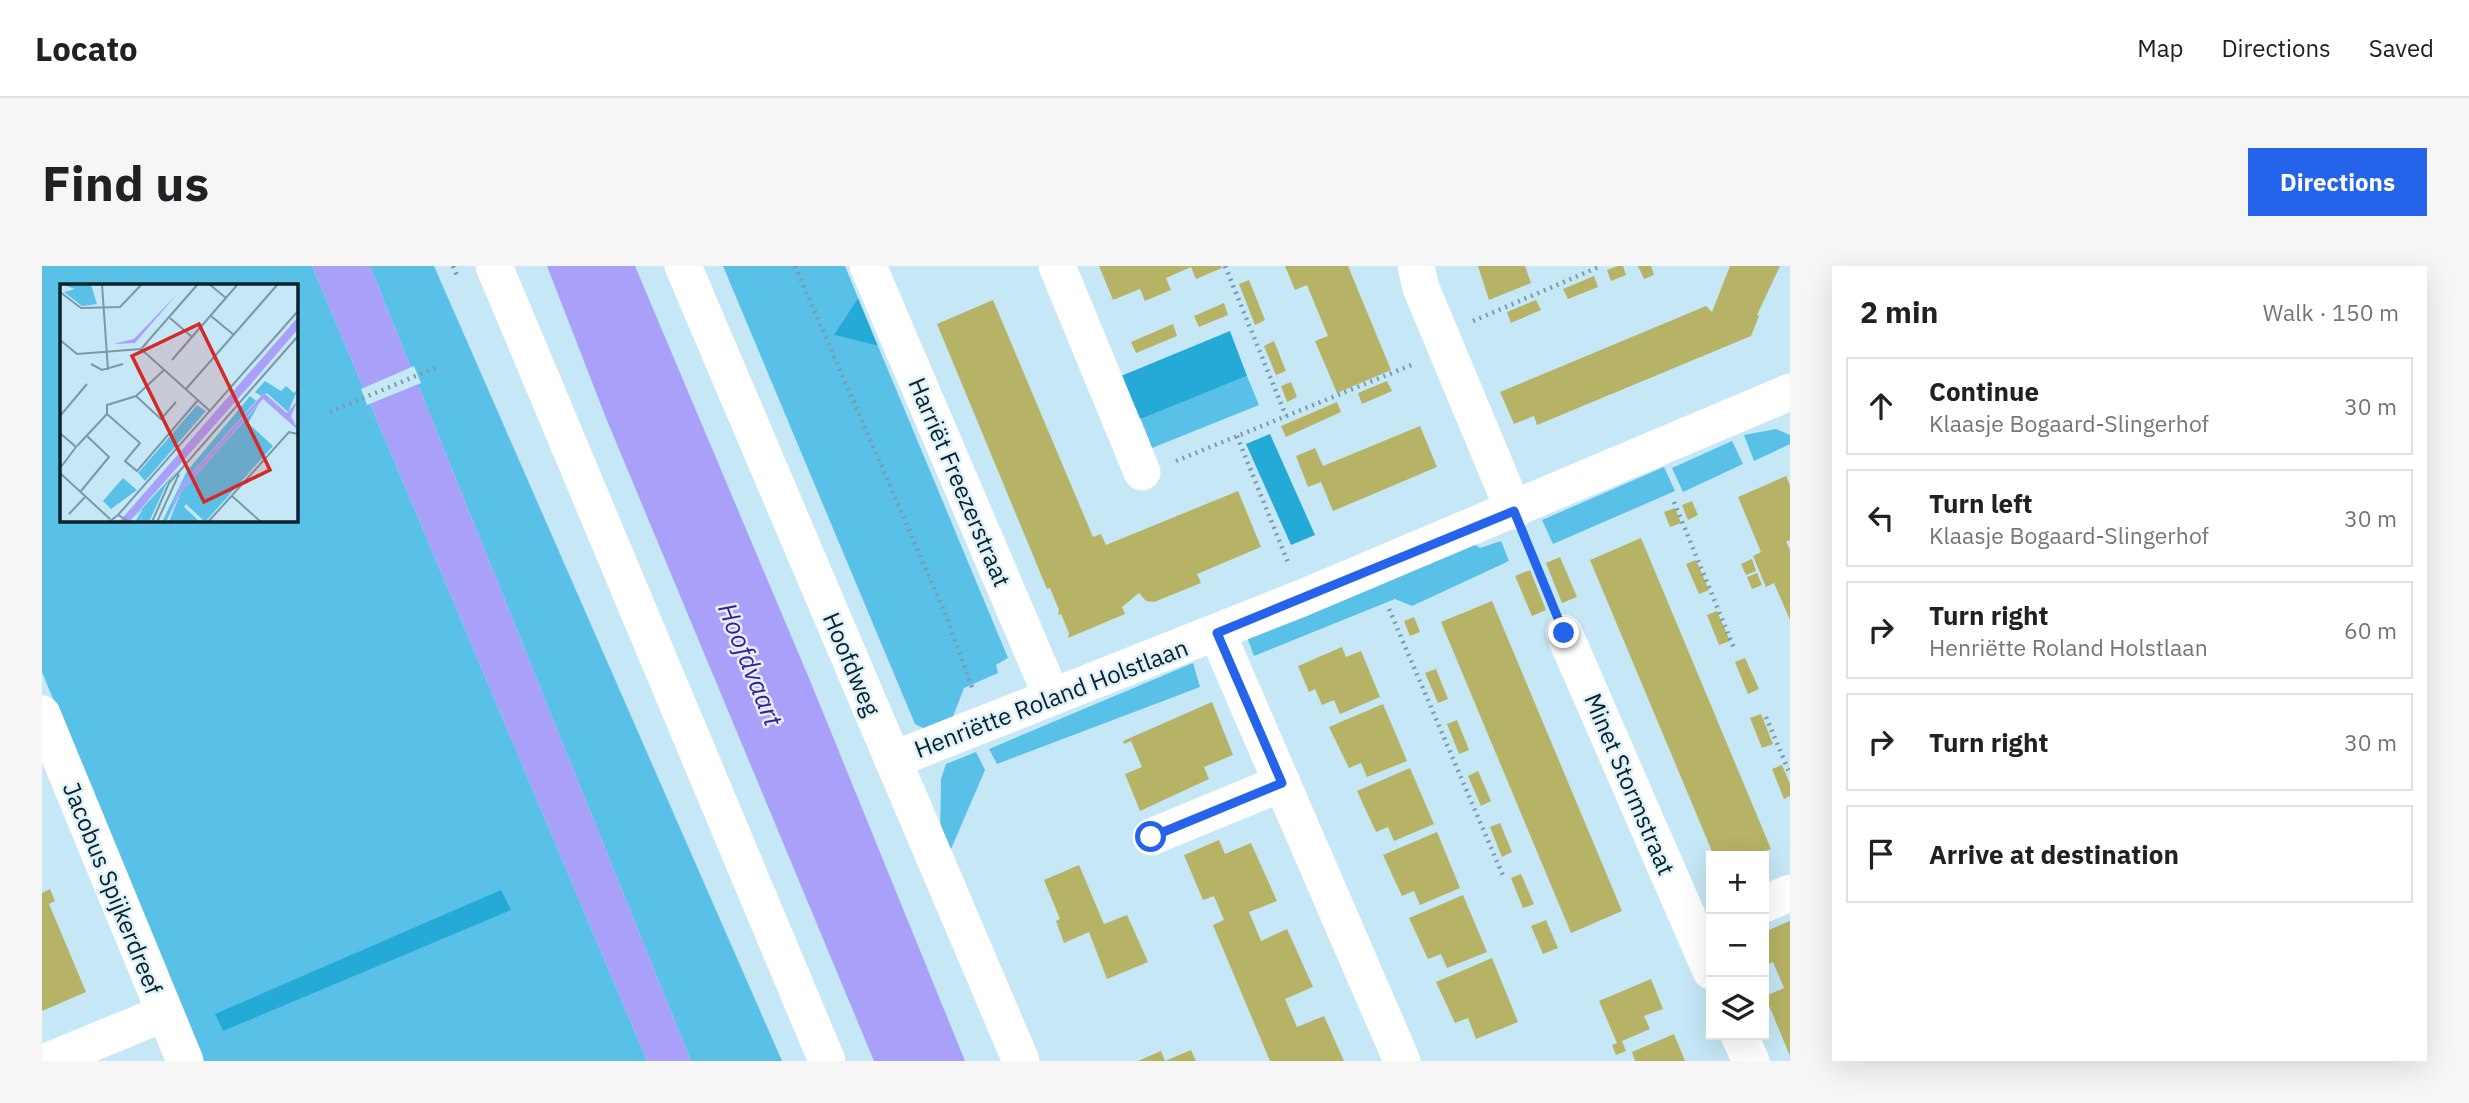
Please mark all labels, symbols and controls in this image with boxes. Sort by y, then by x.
text: Locato [35,27,138,70]
text: Map [2137,32,2183,64]
text: Directions [2221,32,2331,64]
text: Saved [2369,32,2434,64]
button: Directions [2248,148,2427,216]
text: Find us [42,151,209,214]
inset map [60,284,298,522]
text: 2 min [1860,292,1938,331]
text: Walk · 150 m [2263,297,2399,327]
street label: Harriët Freezerstraat [901,373,1019,591]
text: Continue [1929,374,2039,408]
icon: ahead [1862,387,1900,425]
text: 30 m [2344,391,2397,421]
text: Klaasje Bogaard-Slingerhof [1929,408,2209,438]
text: Turn left [1929,486,2032,520]
icon: left [1862,499,1900,537]
text: 30 m [2344,503,2397,533]
text: Klaasje Bogaard-Slingerhof [1929,520,2209,550]
water label: Hoofdvaart [711,597,791,731]
text: Turn right [1929,598,2048,632]
street label: Hoofdweg [816,607,888,721]
icon: right [1862,611,1900,649]
text: 60 m [2344,615,2397,645]
route end [1548,617,1579,648]
street label: Henriëtte Roland Holstlaan [910,631,1192,765]
text: Henriëtte Roland Holstlaan [1929,632,2208,662]
street label: Minet Stormstraat [1577,688,1683,880]
icon: right [1862,723,1900,761]
text: Turn right [1929,725,2048,759]
text: 30 m [2344,727,2397,757]
street label: Jacobus Spijkerdreef [56,777,170,999]
route start [1135,821,1166,852]
icon: arrive [1862,835,1900,873]
text: Arrive at destination [1929,837,2179,871]
map controls [1706,851,1769,1040]
button: + [1706,851,1769,914]
button: − [1706,914,1769,977]
button: layers [1706,977,1769,1040]

